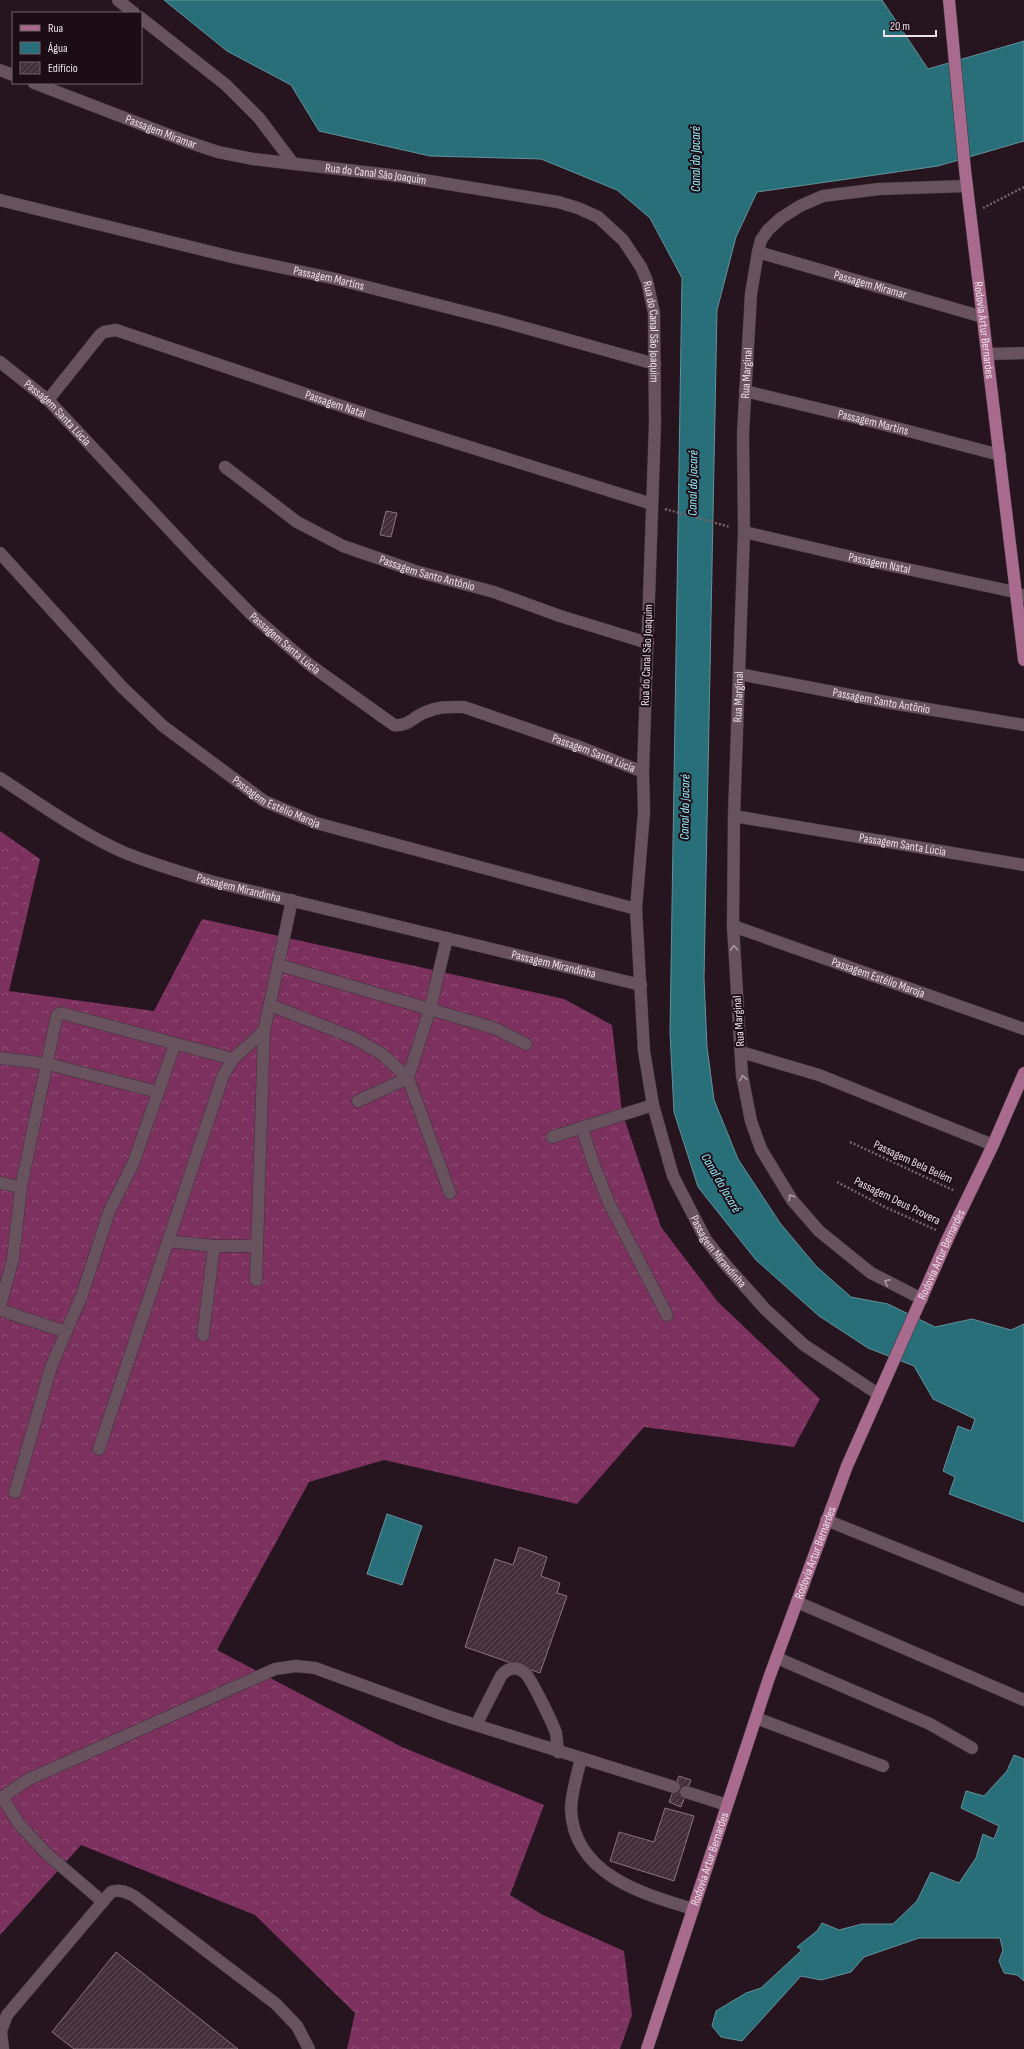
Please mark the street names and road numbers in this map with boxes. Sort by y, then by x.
street label: Passagem Miramar [123,111,199,152]
street label: Rua do Canal São Joaquim [324,160,428,188]
street label: Passagem Martins [292,263,366,293]
street label: Passagem Miramar [832,267,909,302]
street label: Rua do Canal São Joaquim [640,280,662,383]
street label: Rodovia Artur Bernardes [971,281,998,379]
street label: Rua Marginal [737,347,755,399]
street label: Passagem Santa Lúcia [21,377,95,449]
street label: Passagem Natal [303,387,368,421]
street label: Passagem Martins [836,406,910,438]
street label: Passagem Natal [847,549,912,577]
street label: Passagem Santo Antônio [377,552,477,594]
street label: Rua do Canal São Joaquim [638,604,656,706]
street label: Passagem Santa Lúcia [247,609,324,678]
street label: Rua Marginal [730,671,747,723]
street label: Passagem Santo Antônio [831,685,931,717]
street label: Passagem Santa Lúcia [550,730,638,776]
street label: Passagem Estélio Maroja [229,773,322,831]
street label: Passagem Santa Lúcia [858,830,948,859]
street label: Passagem Mirandinha [195,870,283,905]
street label: Passagem Mirandinha [510,947,598,981]
street label: Passagem Estélio Maroja [830,954,927,1001]
street label: Rua Marginal [730,995,748,1047]
street label: Passagem Bela Belém [871,1137,955,1187]
street label: Passagem Deus Provera [851,1174,943,1229]
street label: Rodovia Artur Bernardes [914,1207,968,1302]
street label: Passagem Mirandinha [687,1213,750,1291]
street label: Rodovia Artur Bernardes [791,1504,839,1601]
street label: Rodovia Artur Bernardes [687,1810,732,1908]

